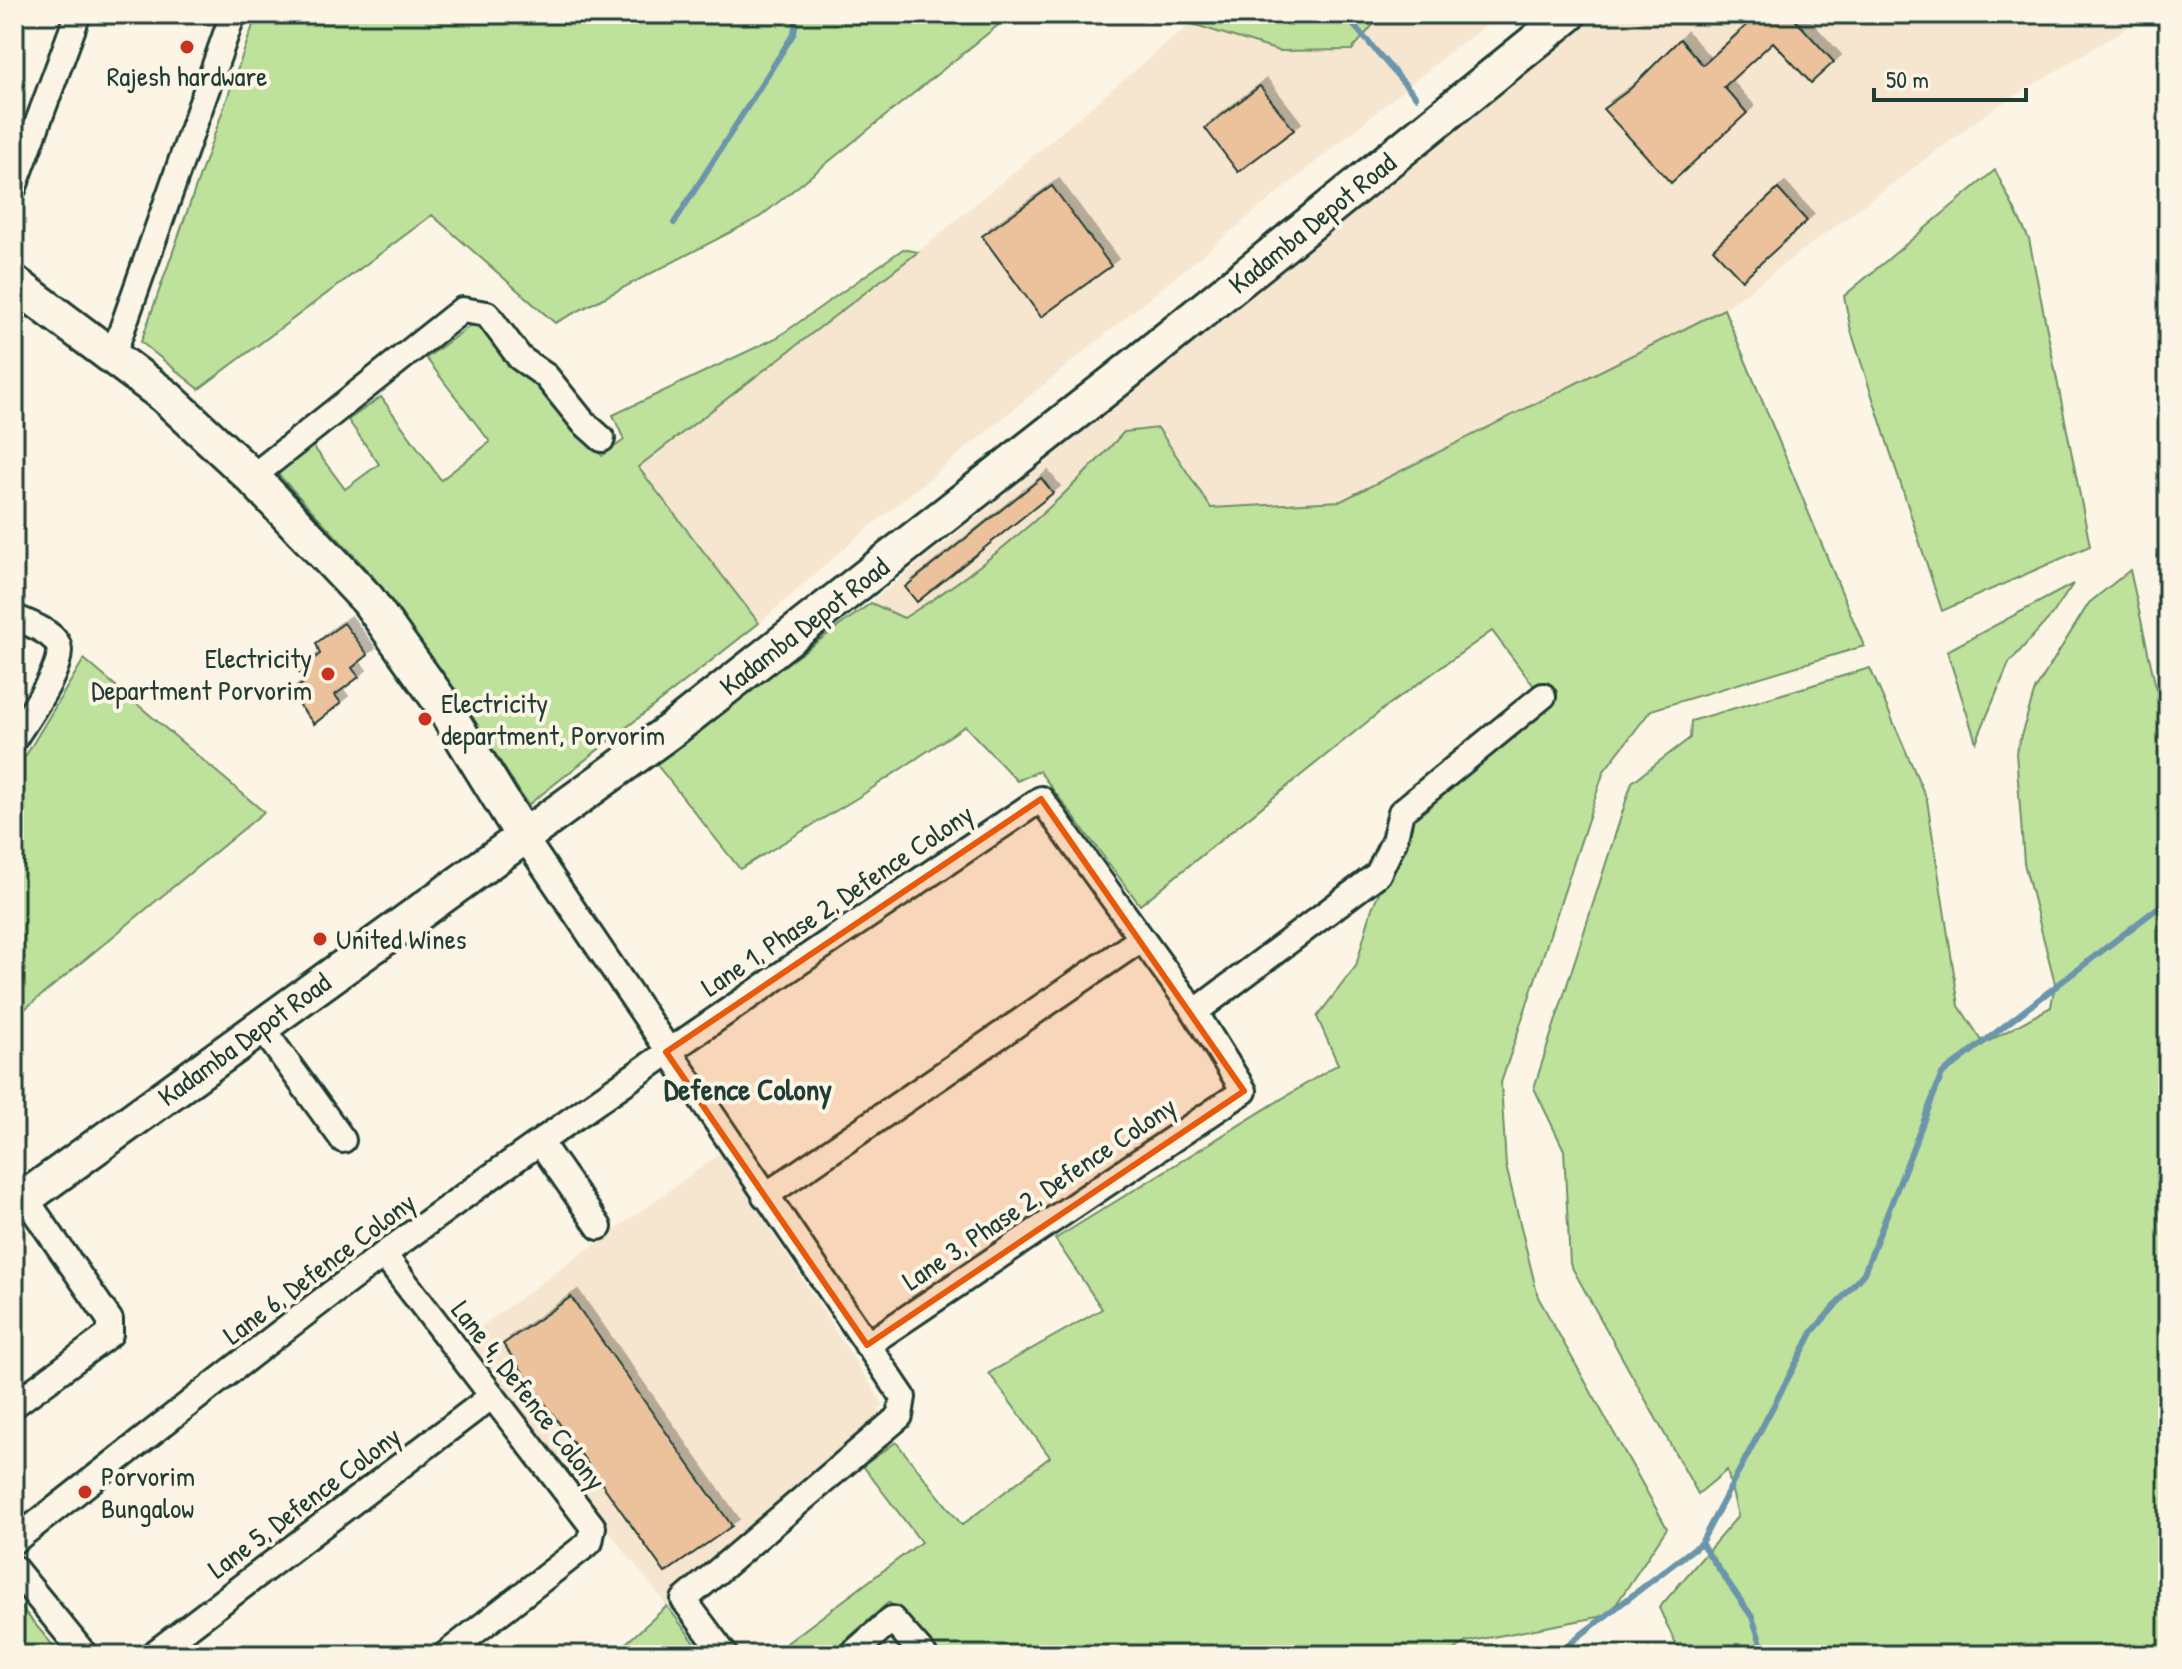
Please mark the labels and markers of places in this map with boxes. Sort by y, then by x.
marker: Rajesh hardware [178,38,196,56]
place label: Rajesh hardware [107,57,267,95]
place label: Electricity Department Porvorim [91,639,312,709]
marker: Electricity Department Porvorim [319,665,337,683]
place label: Electricity department, Porvorim [441,684,665,754]
marker: Electricity department, Porvorim [416,710,434,728]
place label: United Wines [336,920,467,958]
marker: United Wines [311,930,329,948]
place label: Porvorim Bungalow [101,1457,195,1527]
marker: Porvorim Bungalow [76,1483,94,1501]

